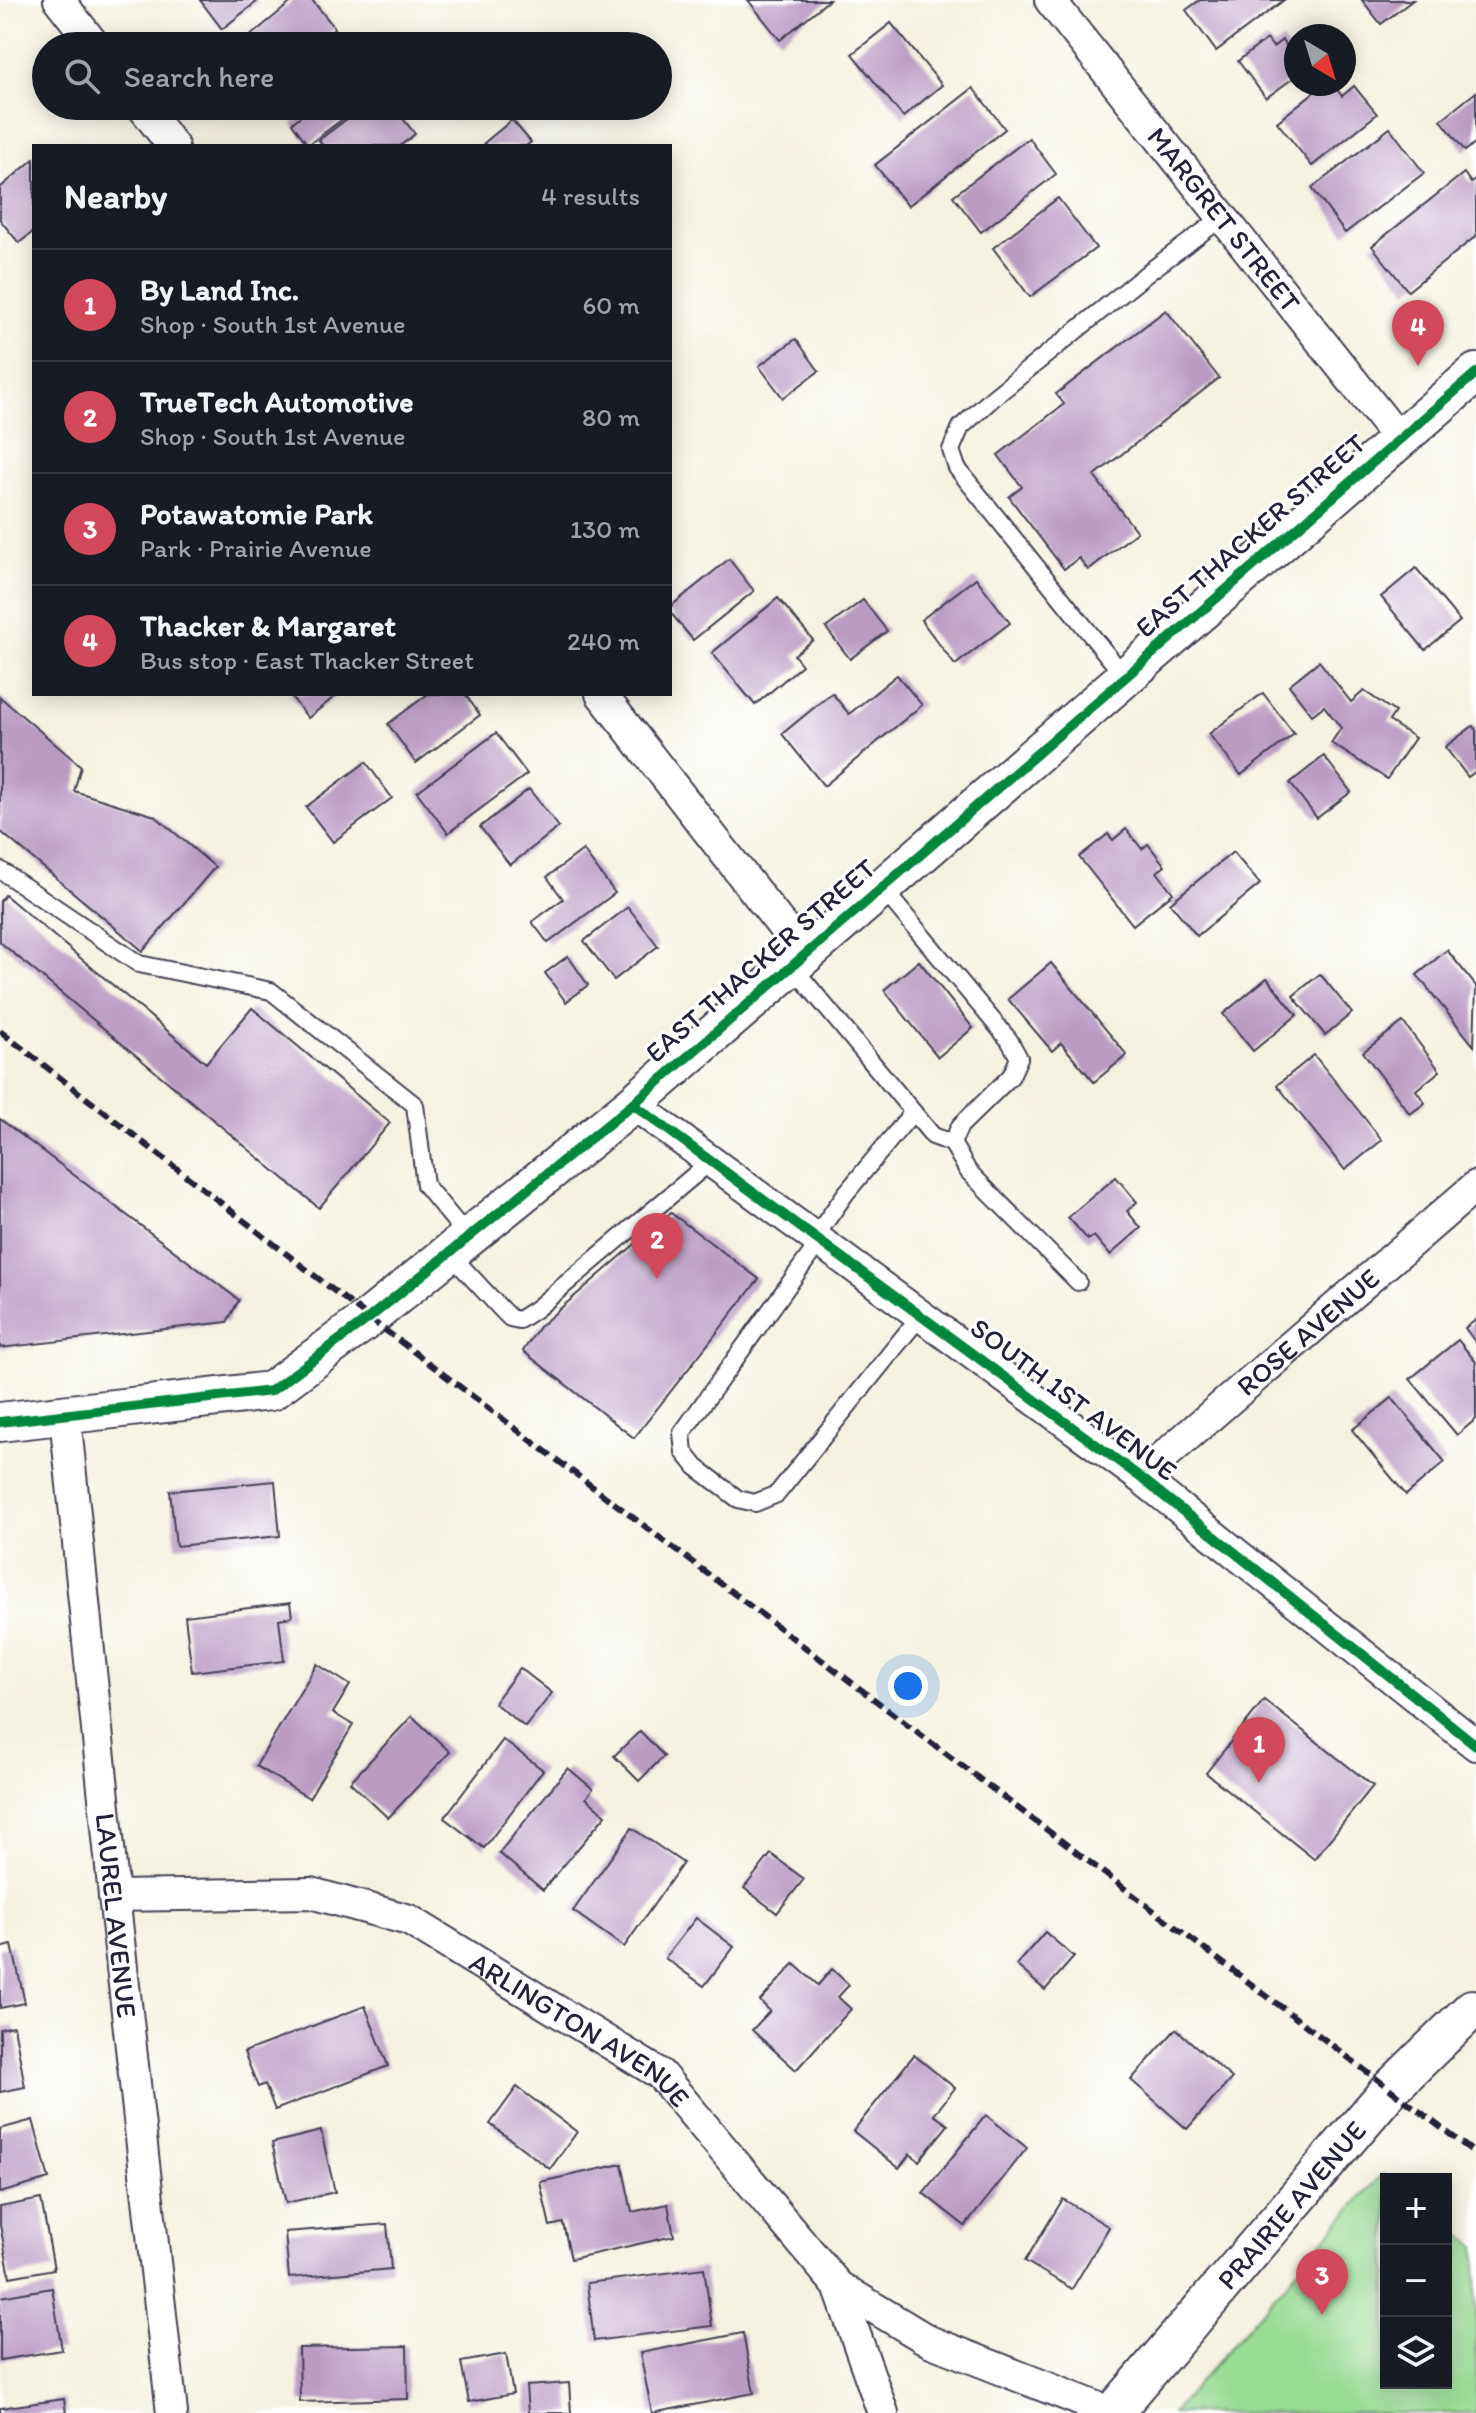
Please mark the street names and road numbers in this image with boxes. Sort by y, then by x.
street label: MARGRET STREET [1140,120,1308,319]
street label: EAST THACKER STREET [1128,426,1372,644]
street label: EAST THACKER STREET [638,851,882,1069]
street label: ROSE AVENUE [1229,1261,1386,1403]
street label: SOUTH 1ST AVENUE [964,1310,1184,1488]
street label: LAUREL AVENUE [89,1811,145,2020]
street label: ARLINGTON AVENUE [464,1944,697,2114]
street label: PRAIRIE AVENUE [1210,2113,1373,2296]

